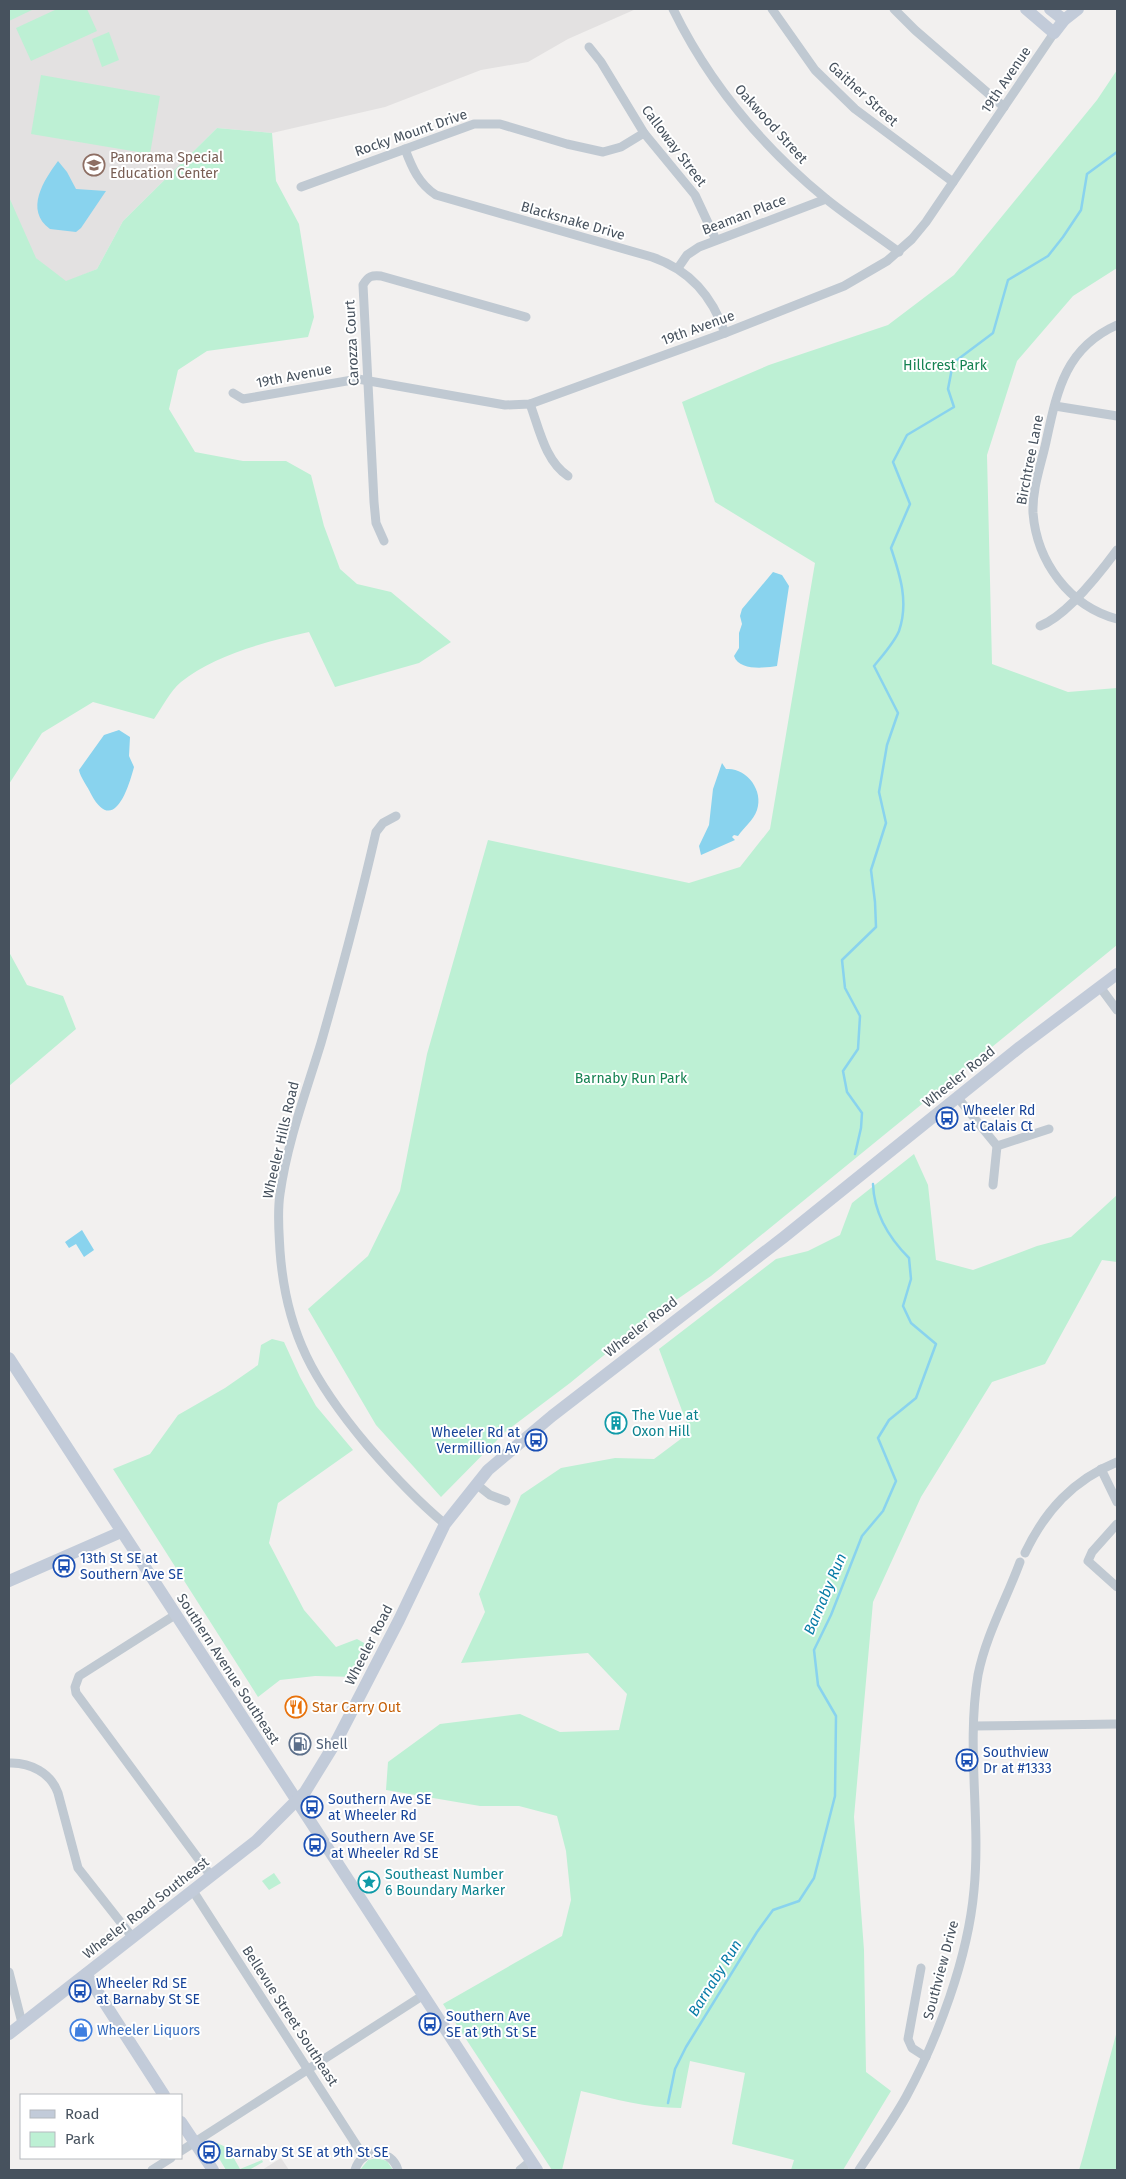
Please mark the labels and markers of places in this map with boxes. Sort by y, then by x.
place label: Panorama Special Education Center [110,149,223,182]
school or university icon: Panorama Special Education Center [82,153,106,177]
place label: Wheeler Rd at Calais Ct [963,1102,1035,1135]
bus stop icon: Wheeler Rd at Calais Ct [935,1106,959,1130]
place label: The Vue at Oxon Hill [632,1407,699,1440]
building icon: The Vue at Oxon Hill [604,1411,628,1435]
place label: Wheeler Rd at Vermillion Av [431,1424,521,1457]
bus stop icon: Wheeler Rd at Vermillion Av [524,1428,548,1452]
place label: 13th St SE at Southern Ave SE [80,1550,183,1583]
bus stop icon: 13th St SE at Southern Ave SE [52,1554,76,1578]
restaurant icon: Star Carry Out [284,1695,308,1719]
place label: Star Carry Out [312,1699,402,1716]
fuel station icon: Shell [288,1732,312,1756]
place label: Shell [316,1736,348,1753]
place label: Southview Dr at #1333 [983,1744,1052,1777]
bus stop icon: Southview Dr at #1333 [955,1748,979,1772]
place label: Southern Ave SE at Wheeler Rd [328,1791,431,1824]
bus stop icon: Southern Ave SE at Wheeler Rd [300,1795,324,1819]
place label: Southern Ave SE at Wheeler Rd SE [331,1829,439,1862]
bus stop icon: Southern Ave SE at Wheeler Rd SE [303,1833,327,1857]
place label: Southeast Number 6 Boundary Marker [385,1866,506,1899]
place icon: Southeast Number 6 Boundary Marker [357,1870,381,1894]
place label: Wheeler Rd SE at Barnaby St SE [96,1975,200,2008]
bus stop icon: Wheeler Rd SE at Barnaby St SE [68,1979,92,2003]
place label: Southern Ave SE at 9th St SE [446,2008,537,2041]
bus stop icon: Southern Ave SE at 9th St SE [418,2012,442,2036]
shop icon: Wheeler Liquors [69,2018,93,2042]
place label: Wheeler Liquors [97,2022,201,2039]
bus stop icon: Barnaby St SE at 9th St SE [197,2140,221,2164]
place label: Barnaby St SE at 9th St SE [225,2144,389,2161]

